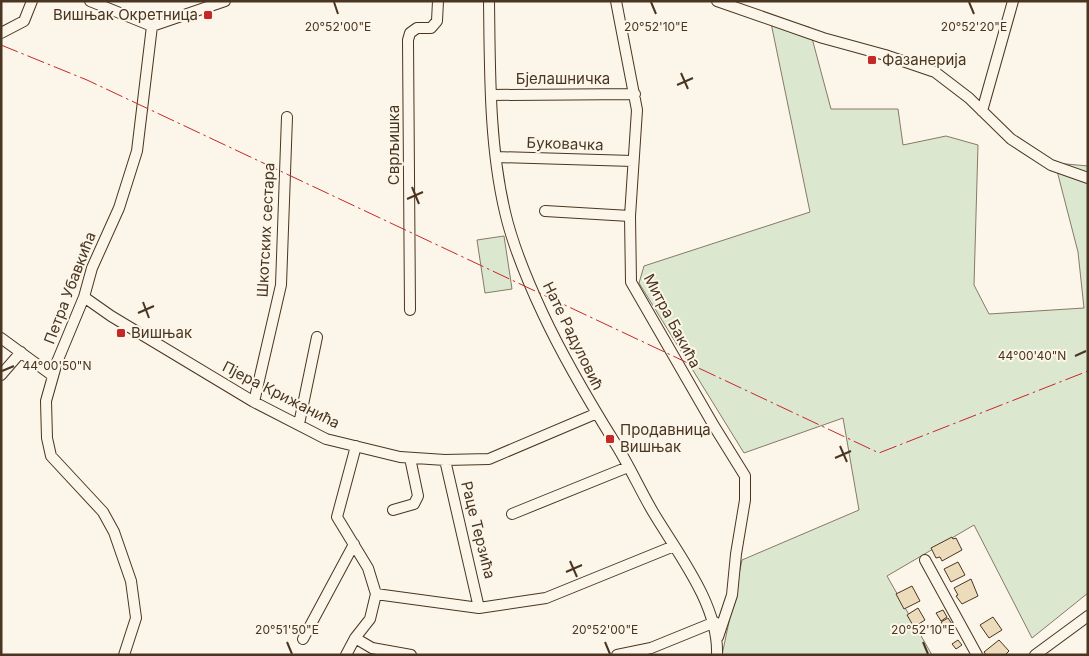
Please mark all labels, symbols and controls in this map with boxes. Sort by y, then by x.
place label: Вишњак Окретница [53,5,198,24]
marker: Вишњак Окретница [202,9,214,21]
text: 20°52'00"E [305,19,371,34]
text: 20°52'10"E [624,19,688,34]
text: 20°52'20"E [941,19,1007,34]
place label: Фазанерија [882,50,966,69]
marker: Фазанерија [866,54,878,66]
street label: Бјелашничка [516,69,610,88]
street label: Сврљишка [384,105,403,185]
street label: Буковачка [526,133,604,154]
street label: Шкотских сестара [252,162,279,298]
street label: Петра Убавкића [39,229,100,347]
street label: Митра Бакића [640,270,705,371]
street label: Нате Радуловић [539,278,608,393]
place label: Вишњак [131,323,192,342]
marker: Вишњак [115,327,127,339]
text: 44°00'40"N [998,348,1066,363]
street label: Пјера Крижанића [219,357,343,432]
text: 44°00'50"N [23,358,91,373]
place label: Продавница Вишњак [620,420,711,456]
marker: Продавница Вишњак [604,433,616,445]
street label: Раце Терзића [457,479,500,581]
text: 20°51'50"E [255,622,319,637]
text: 20°52'00"E [572,622,638,637]
text: 20°52'10"E [891,622,955,637]

